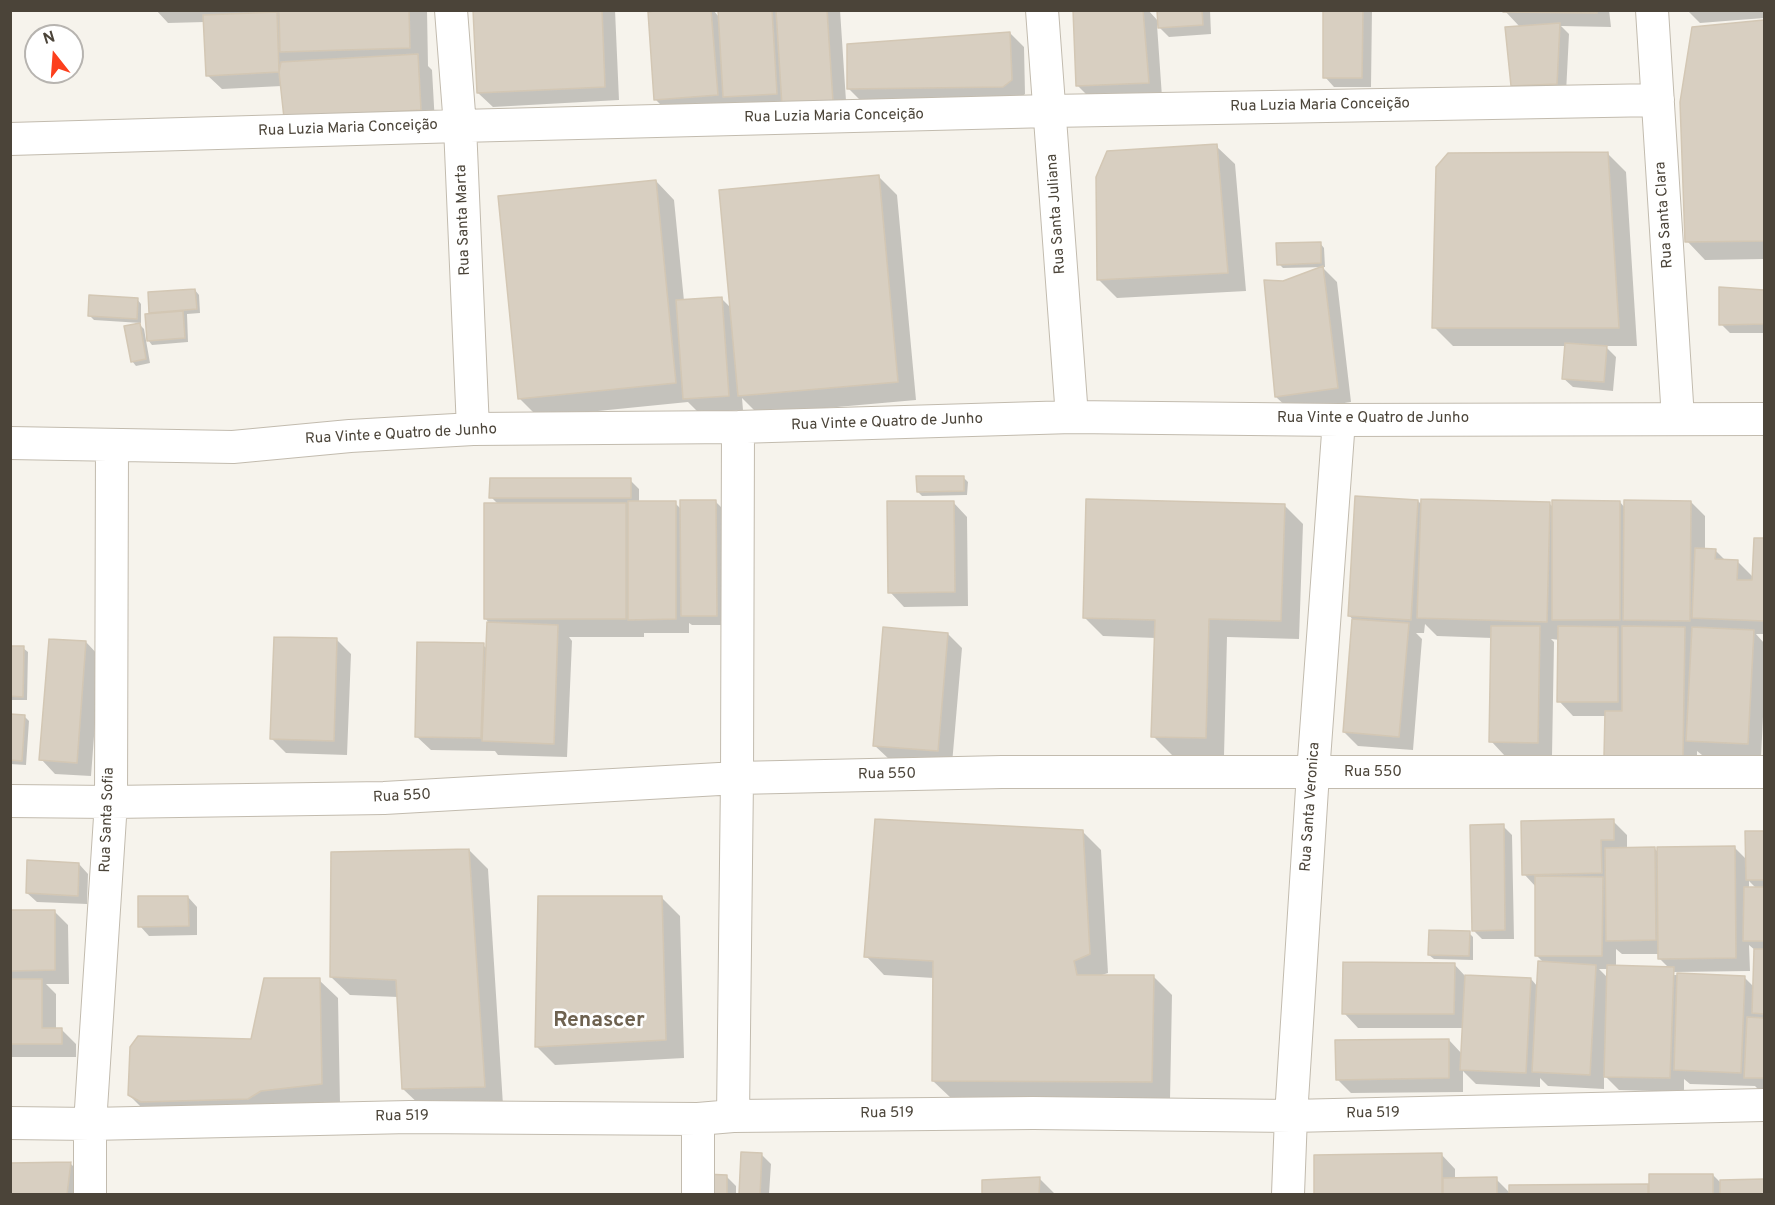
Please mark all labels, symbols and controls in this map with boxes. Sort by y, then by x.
north arrow [24,24,84,84]
text: N [41,27,58,50]
street label: Rua Luzia Maria Conceição [1230,95,1410,117]
street label: Rua Luzia Maria Conceição [744,106,924,128]
street label: Rua Luzia Maria Conceição [258,117,438,141]
street label: Rua Santa Juliana [1044,153,1070,275]
street label: Rua Santa Clara [1652,161,1678,269]
street label: Rua Santa Marta [453,164,475,276]
street label: Rua Vinte e Quatro de Junho [1277,410,1469,428]
street label: Rua Vinte e Quatro de Junho [791,411,983,435]
street label: Rua Vinte e Quatro de Junho [305,421,497,449]
street label: Rua Santa Veronica [1297,742,1325,872]
street label: Rua 550 [1344,764,1402,782]
street label: Rua 550 [858,765,916,785]
street label: Rua Santa Sofia [97,767,119,873]
street label: Rua 550 [373,786,431,808]
district label: Renascer [553,1009,645,1035]
street label: Rua 519 [860,1105,914,1123]
street label: Rua 519 [1346,1105,1400,1123]
street label: Rua 519 [375,1108,429,1126]

